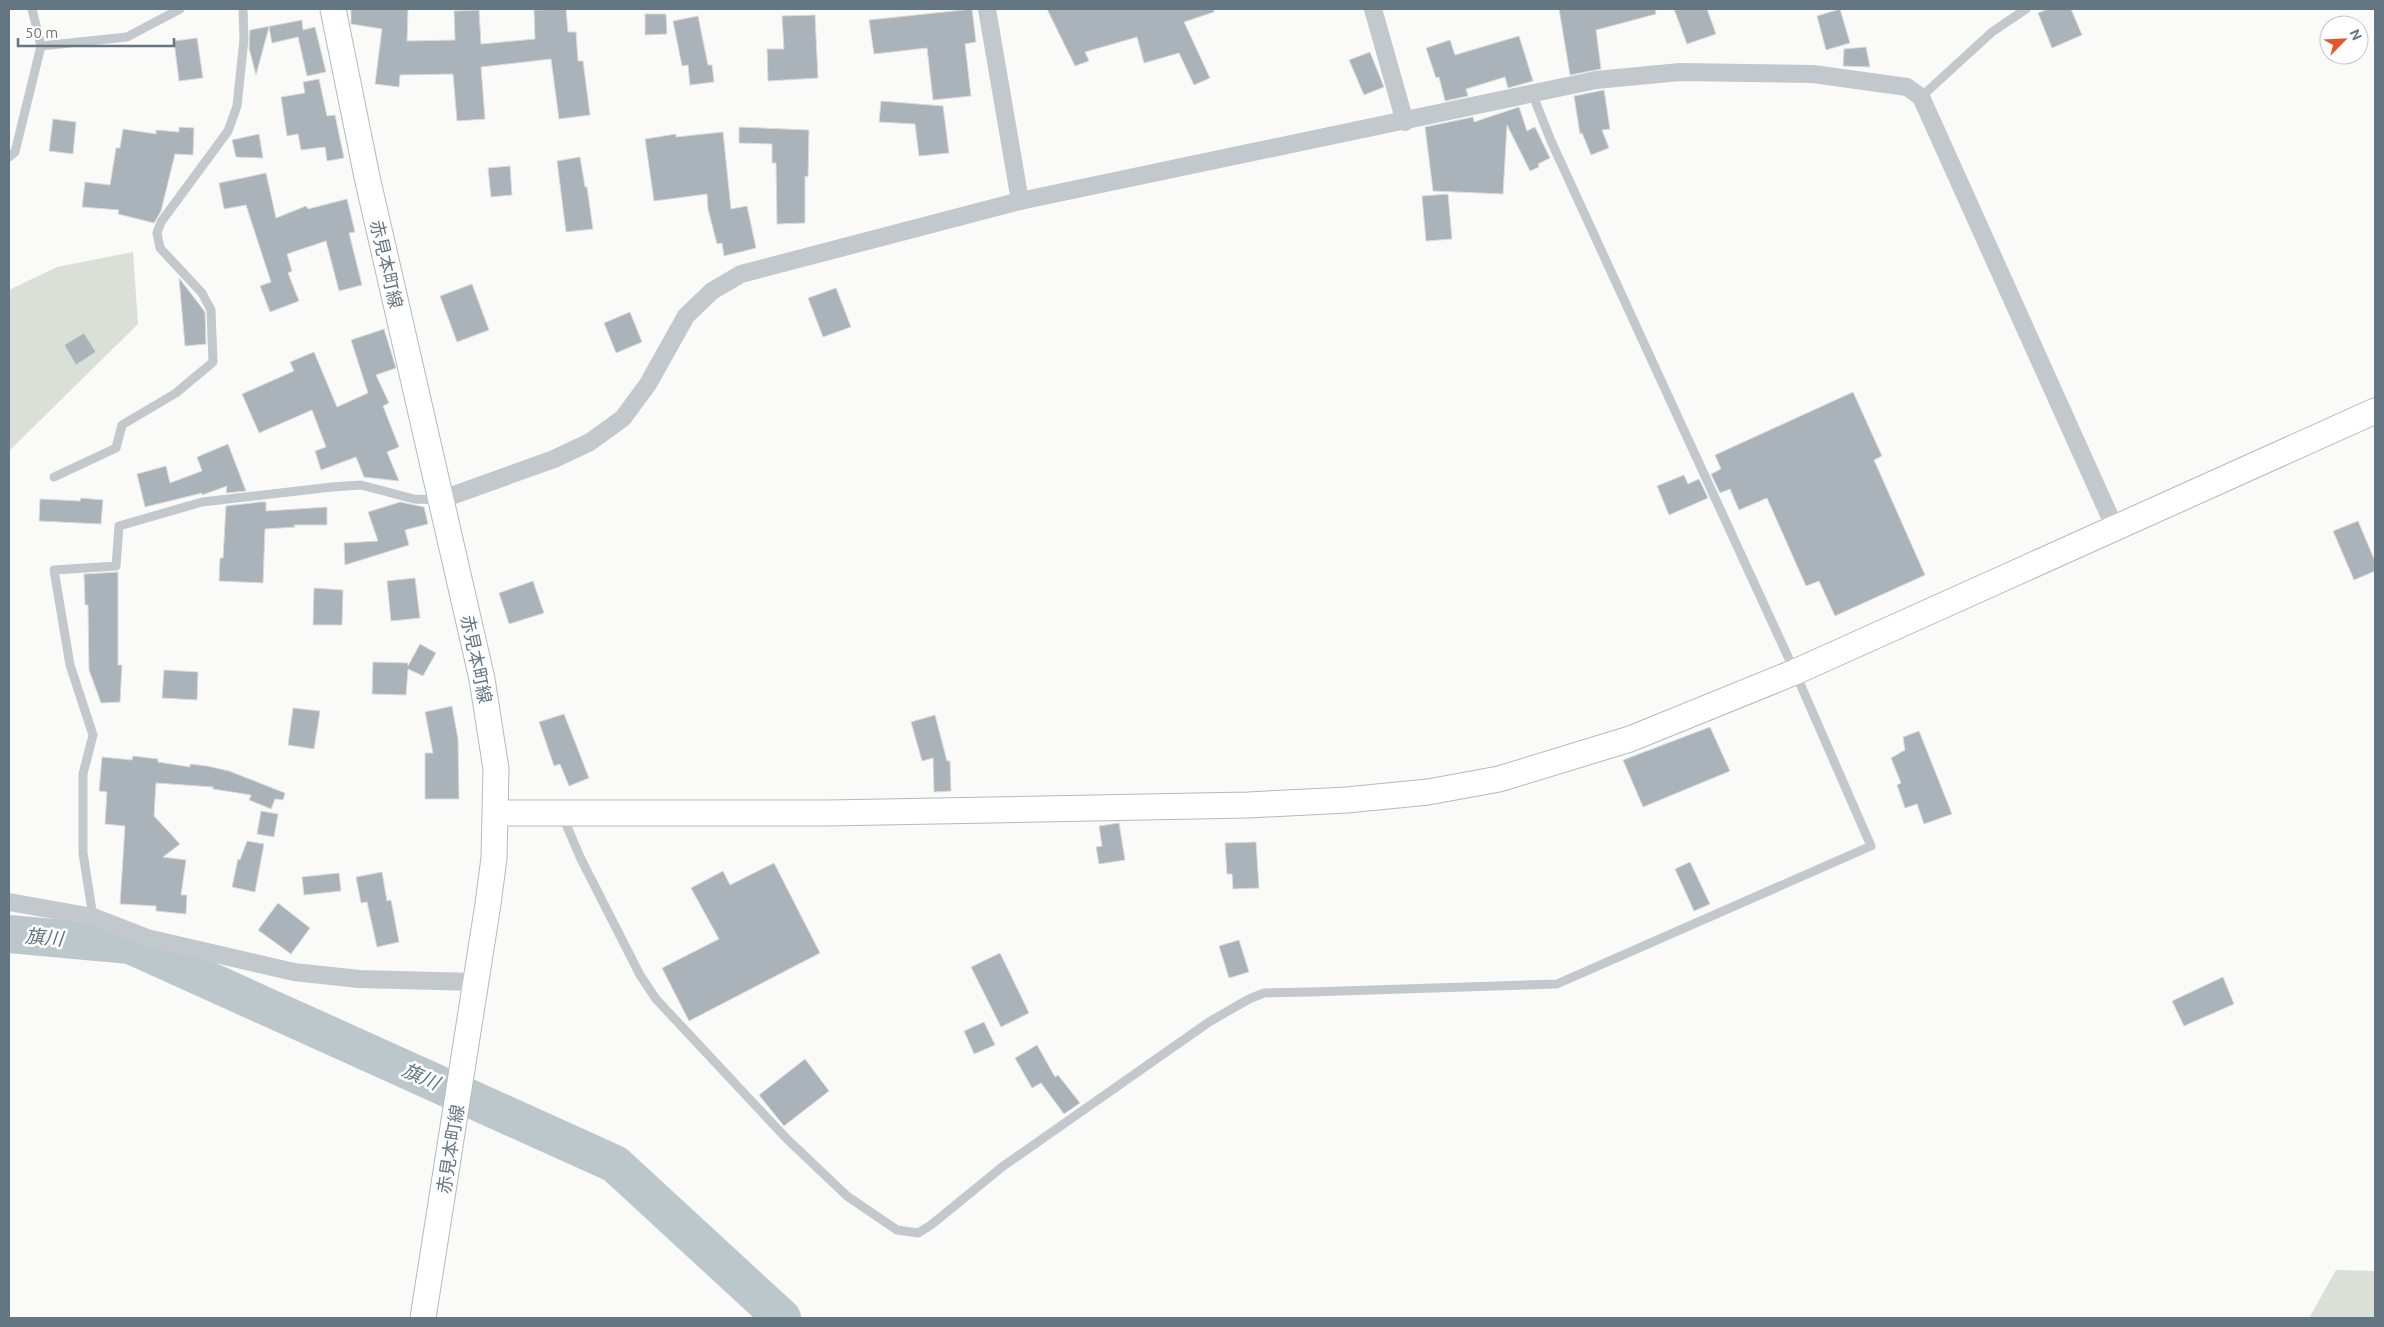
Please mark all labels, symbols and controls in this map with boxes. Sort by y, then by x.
scale bar [18,15,174,47]
north arrow [2319,15,2369,65]
text: 50 m [25,24,58,41]
text: N [2346,27,2365,43]
street label: 赤見本町線 [367,218,407,310]
street label: 赤見本町線 [458,613,496,705]
water label: 旗川 [24,924,66,950]
water label: 旗川 [399,1058,445,1095]
street label: 赤見本町線 [433,1103,467,1195]

